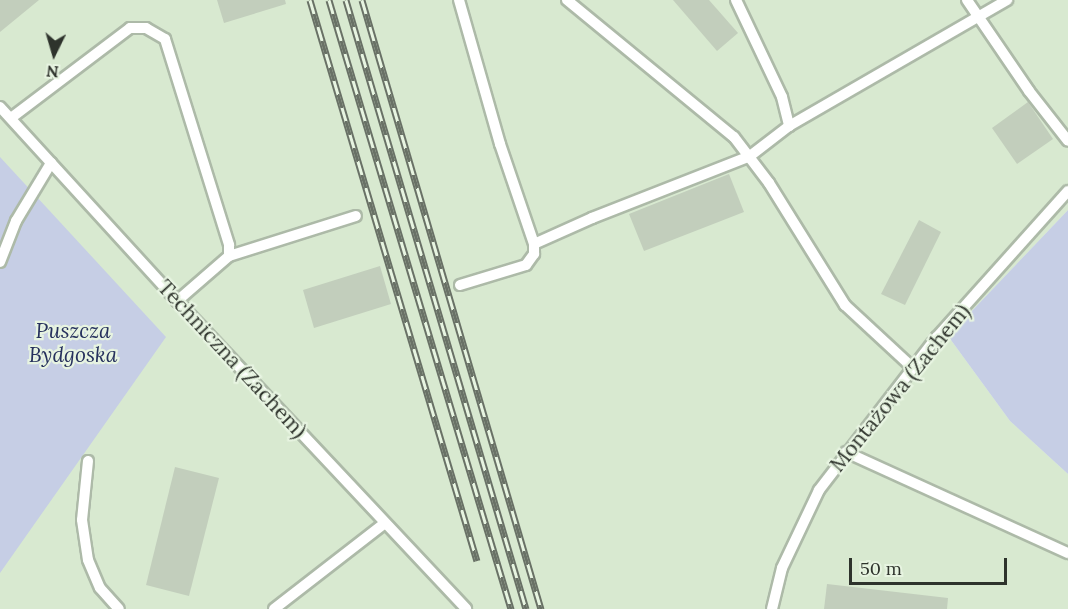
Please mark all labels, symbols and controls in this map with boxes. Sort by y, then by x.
north arrow [24,24,84,84]
text: N [45,61,59,82]
street label: Techniczna (Zachem) [152,275,312,443]
street label: Montażowa (Zachem) [825,299,975,477]
park label: Puszcza Bydgoska [29,318,117,368]
scale bar [852,546,1010,584]
text: 50 m [860,557,902,580]

